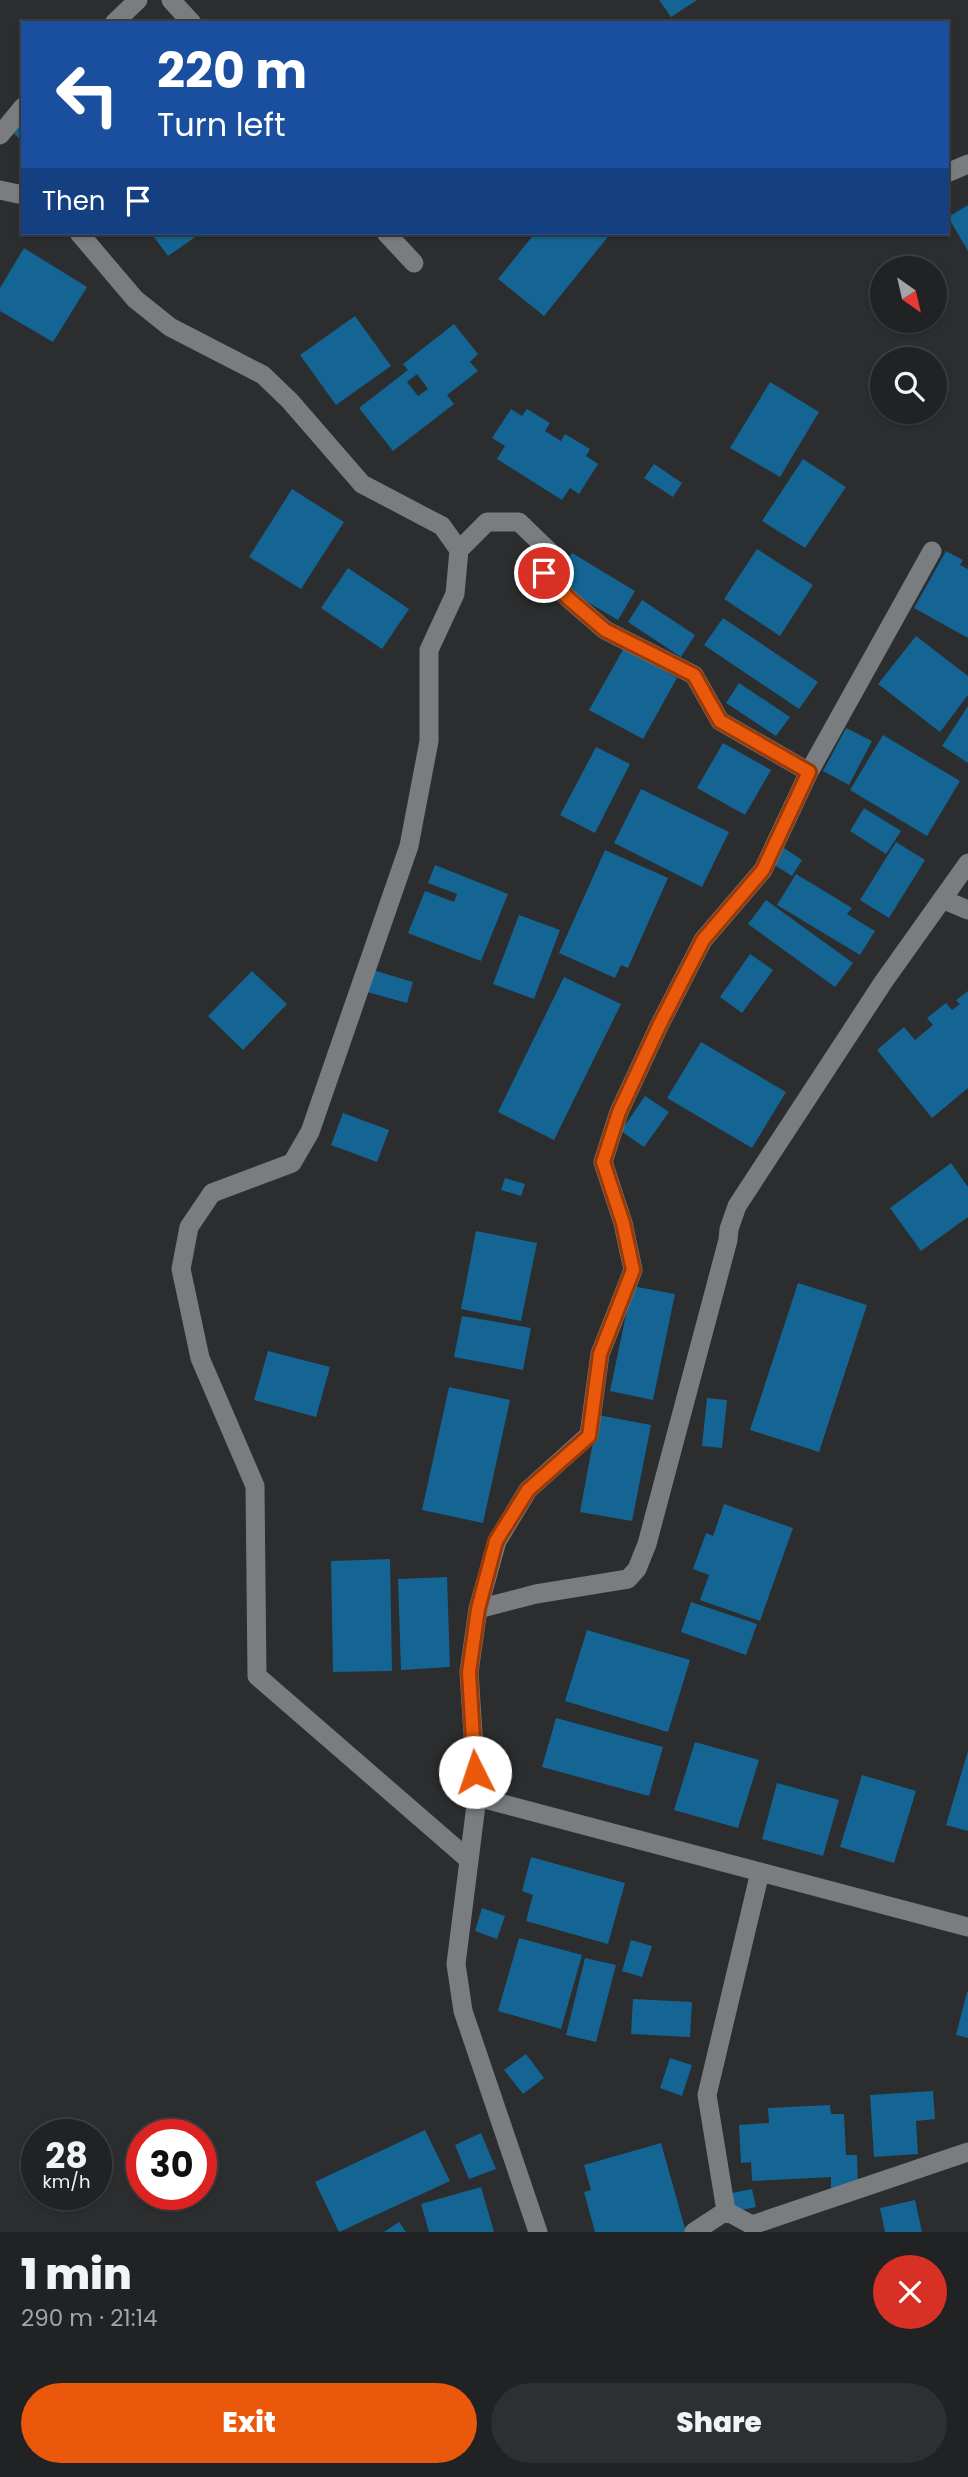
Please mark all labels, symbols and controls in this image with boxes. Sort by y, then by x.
text: 220 m [157,37,307,105]
icon: left [42,49,133,140]
text: Turn left [157,102,286,147]
icon: arrive [119,182,157,220]
text: Then [42,183,105,219]
north arrow [870,256,947,332]
map controls [870,256,947,424]
button: search [870,347,947,424]
pin [514,543,574,603]
icon: arrive [525,554,563,592]
position arrow [438,1735,512,1809]
speed limit sign: 30 [126,2119,217,2210]
text: 28 [45,2131,88,2180]
text: km/h [43,2169,90,2194]
text: 1 min [21,2245,132,2304]
button: close [873,2255,947,2329]
text: 290 m · 21:14 [21,2302,157,2334]
button: Exit [21,2383,477,2463]
button: Share [491,2383,947,2463]

